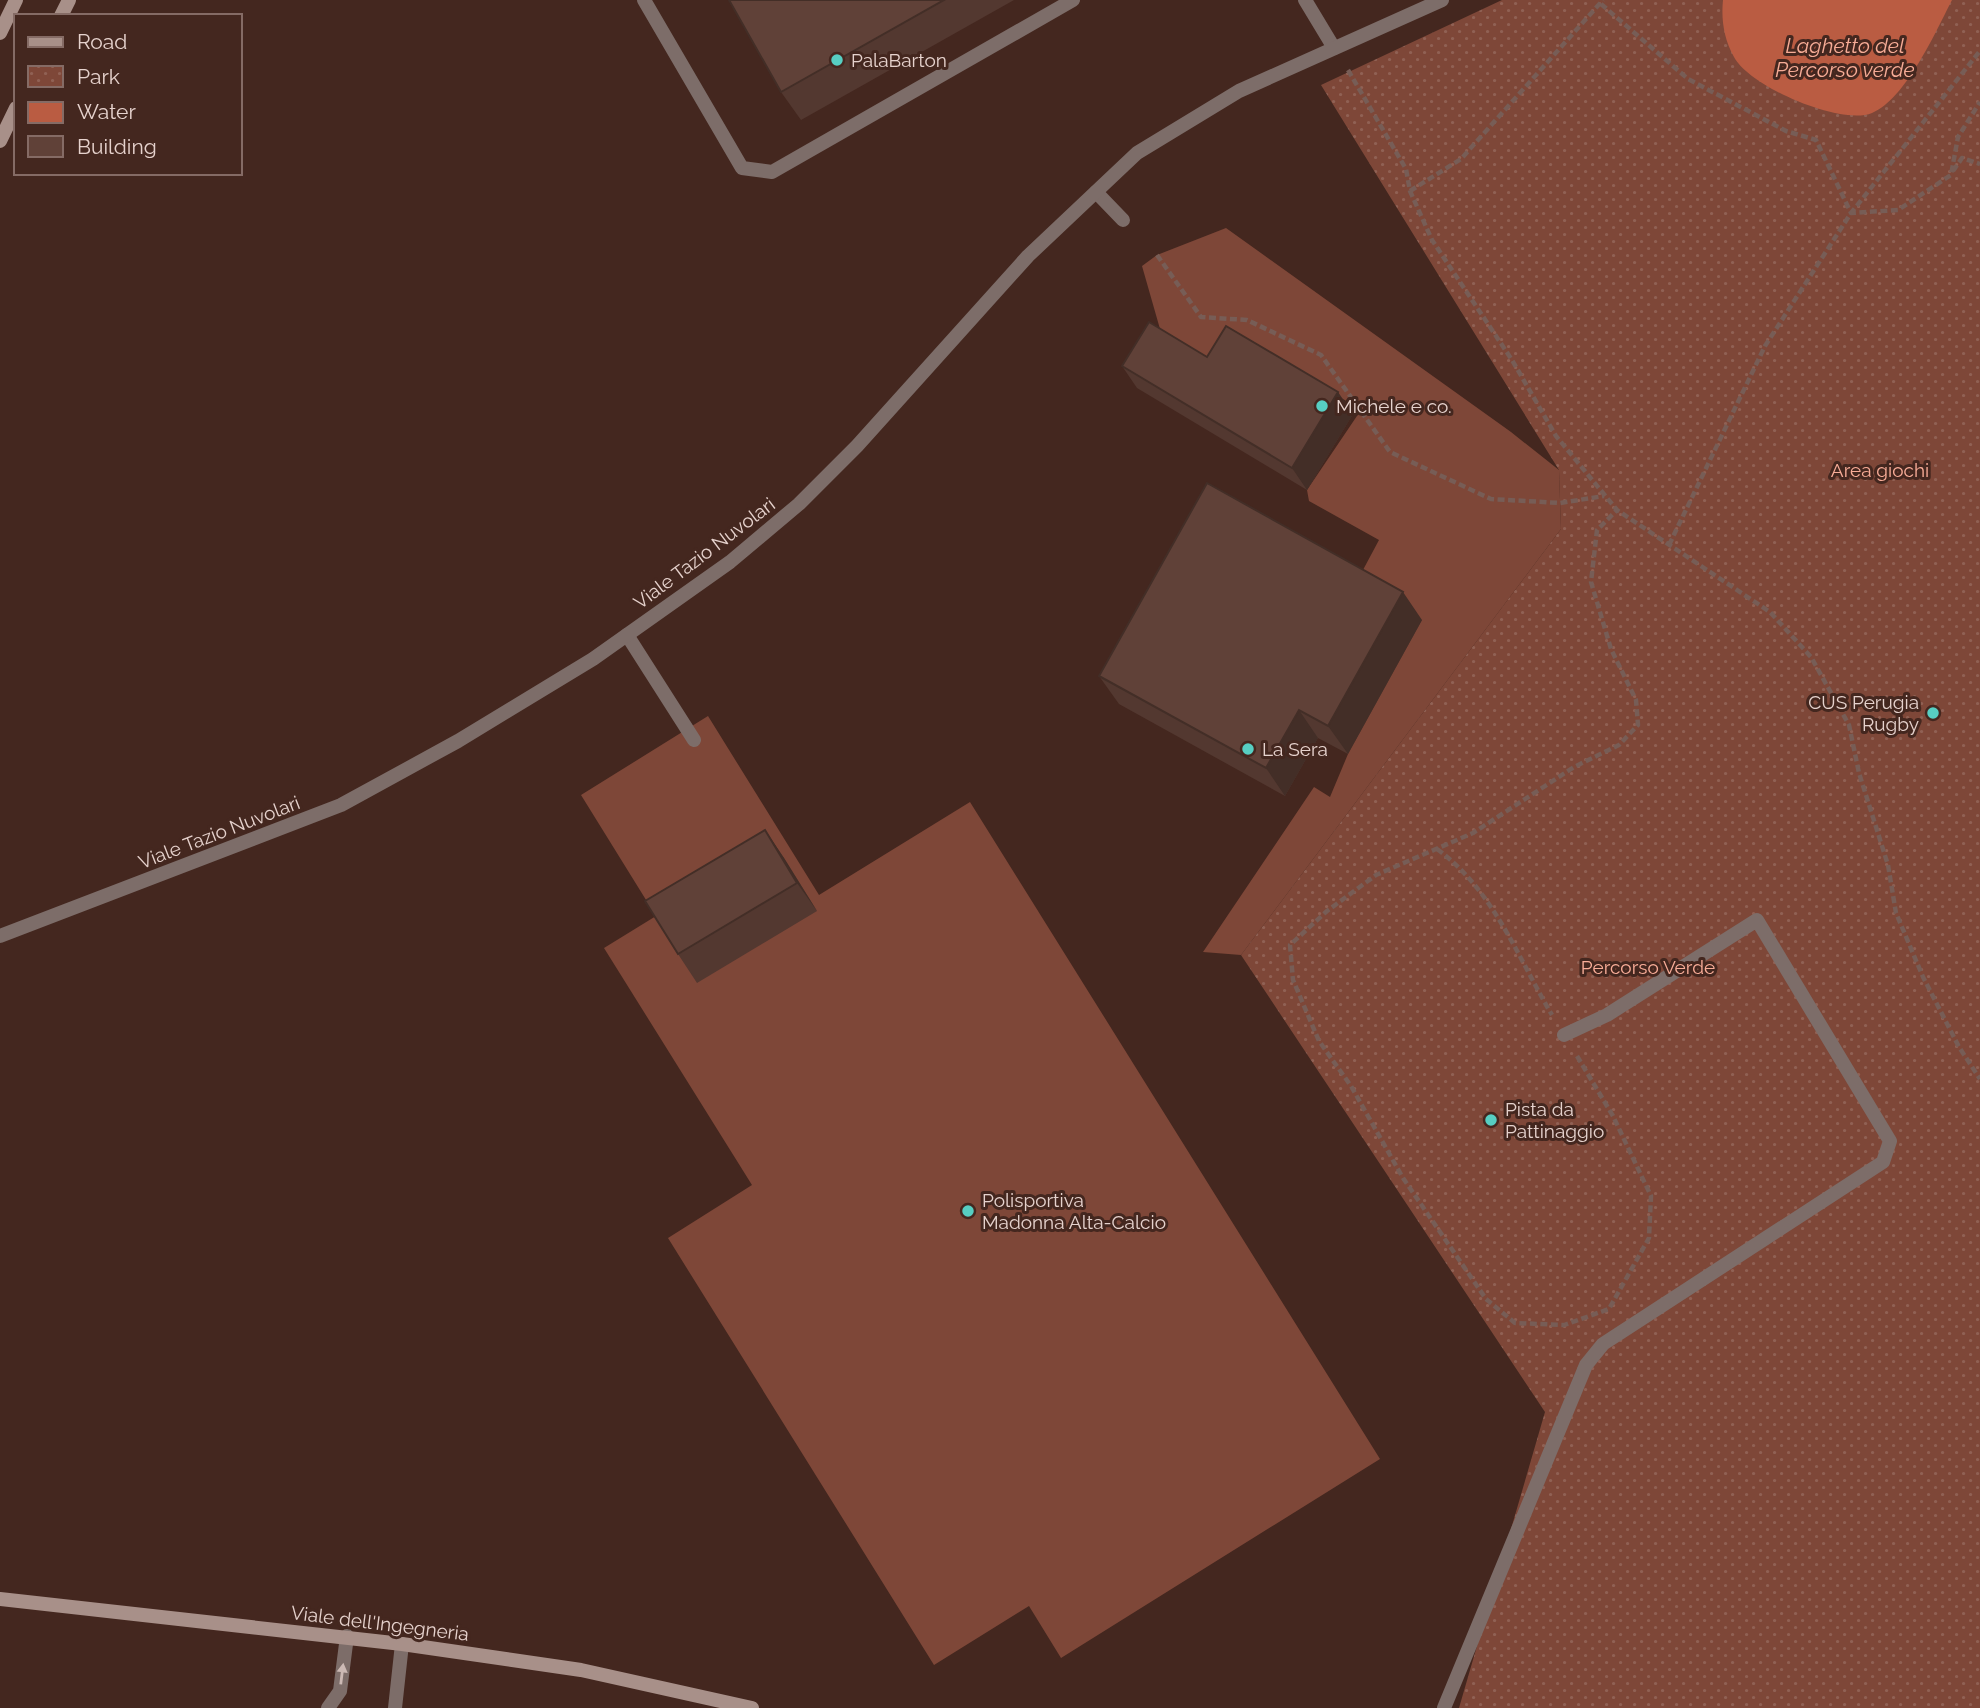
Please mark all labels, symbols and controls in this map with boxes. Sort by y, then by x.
legend [14,14,242,175]
text: Road [77,29,127,54]
water label: Laghetto del Percorso verde [1775,33,1915,82]
place label: PalaBarton [851,49,947,71]
marker: PalaBarton [829,52,845,68]
text: Park [77,64,120,89]
text: Water [77,99,136,124]
text: Building [77,134,157,159]
place label: Michele e co. [1336,395,1451,417]
marker: Michele e co. [1314,398,1330,414]
park label: Area giochi [1831,459,1929,481]
street label: Viale Tazio Nuvolari [629,493,779,613]
place label: CUS Perugia Rugby [1808,691,1919,735]
marker: CUS Perugia Rugby [1925,705,1941,721]
place label: La Sera [1262,738,1328,760]
marker: La Sera [1240,741,1256,757]
street label: Viale Tazio Nuvolari [135,791,303,873]
park label: Percorso Verde [1581,956,1715,978]
place label: Pista da Pattinaggio [1505,1098,1604,1142]
marker: Pista da Pattinaggio [1483,1112,1499,1128]
place label: Polisportiva Madonna Alta-Calcio [982,1189,1166,1233]
marker: Polisportiva Madonna Alta-Calcio [960,1203,976,1219]
street label: Viale dell'Ingegneria [290,1601,470,1645]
one-way arrow [337,1663,348,1685]

